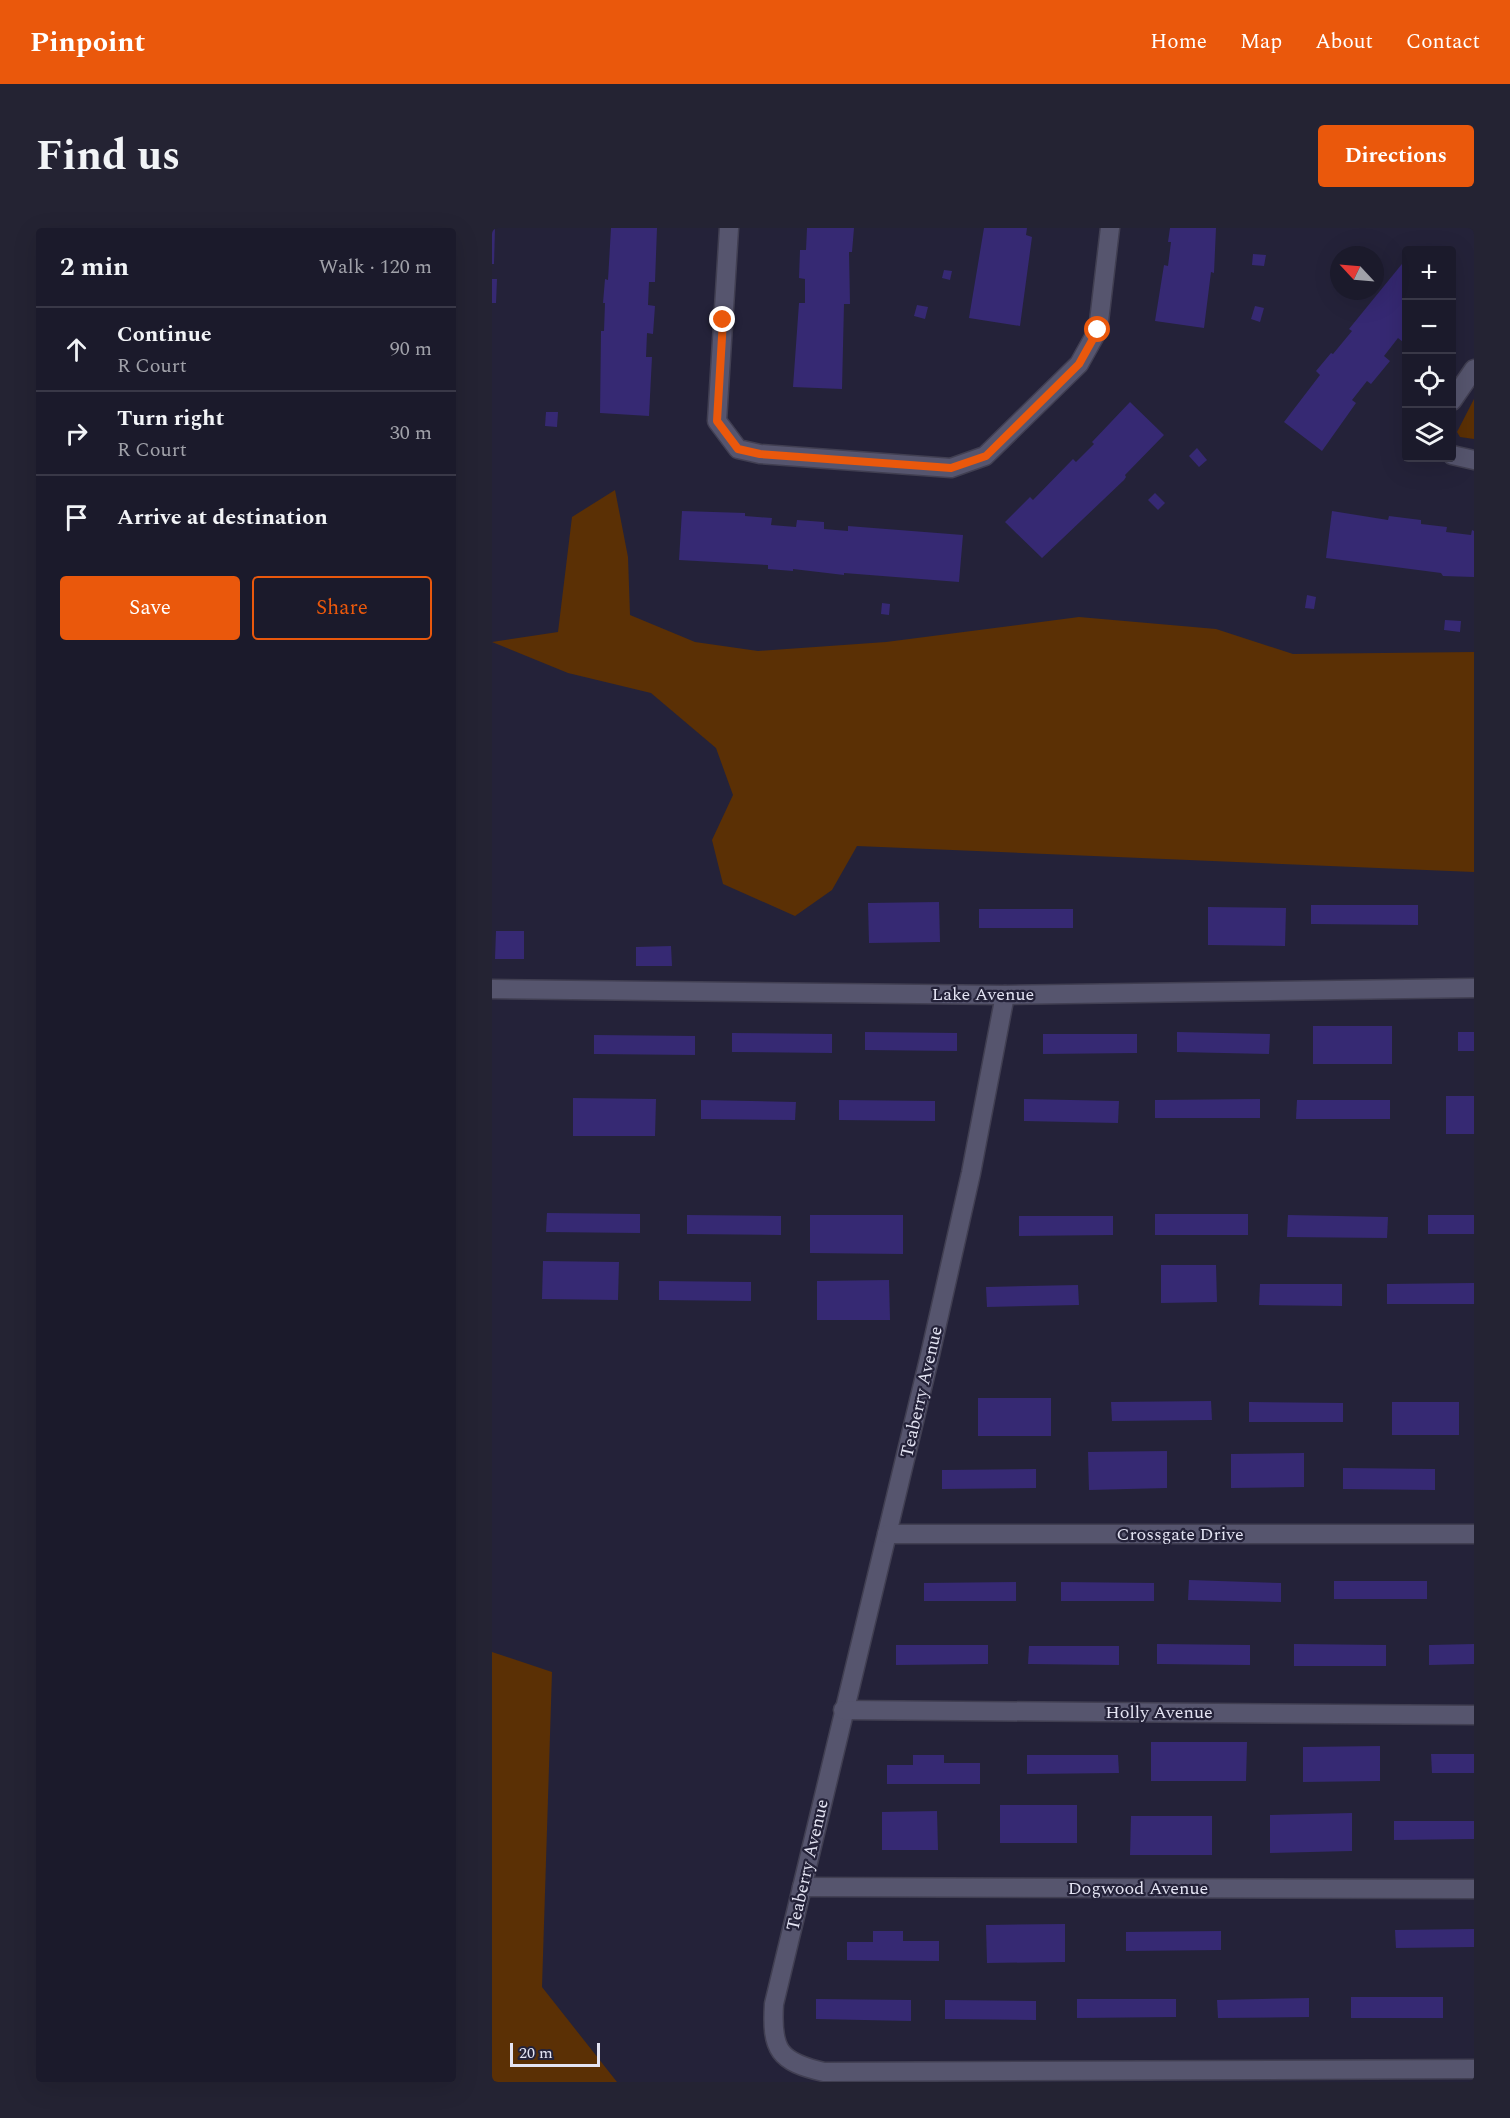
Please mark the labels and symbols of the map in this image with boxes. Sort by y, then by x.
north arrow [1330,246,1384,300]
route end [709,306,735,332]
route start [1084,316,1110,342]
street label: Lake Avenue [932,981,1034,1008]
street label: Teaberry Avenue [893,1324,950,1461]
street label: Crossgate Drive [1116,1521,1244,1548]
street label: Holly Avenue [1105,1699,1213,1726]
street label: Teaberry Avenue [779,1797,836,1934]
street label: Dogwood Avenue [1068,1875,1208,1902]
scale bar [510,2040,600,2068]

